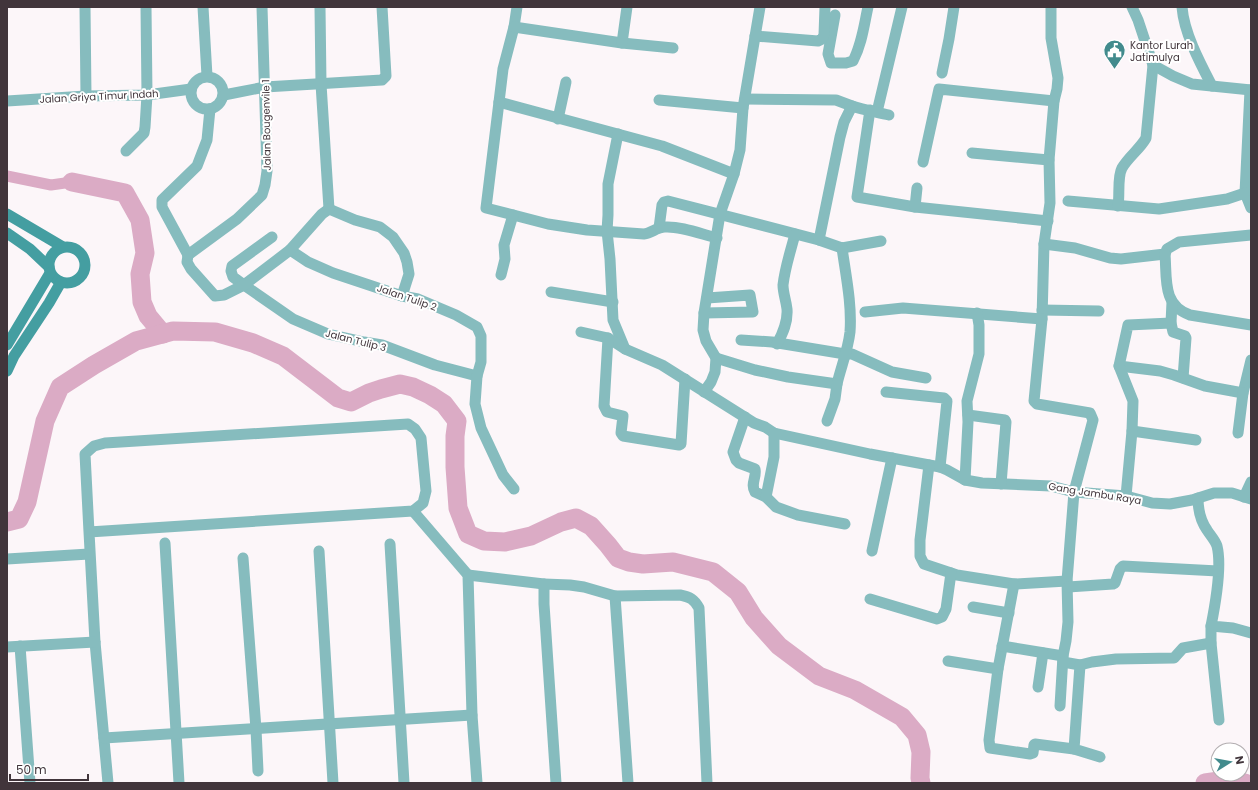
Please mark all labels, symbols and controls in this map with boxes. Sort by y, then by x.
public building icon: Kantor Lurah Jatimulya [1101,38,1127,71]
place label: Kantor Lurah Jatimulya [1130,38,1193,65]
street label: Jalan Bougenvile 1 [258,79,275,171]
street label: Jalan Griya Timur Indah [39,86,159,107]
street label: Jalan Tulip 2 [375,280,439,315]
street label: Jalan Tulip 3 [324,326,388,355]
street label: Gang Jambu Raya [1047,479,1142,508]
north arrow [1210,742,1250,782]
text: N [1231,755,1248,766]
scale bar [10,756,88,782]
text: 50 m [16,761,47,778]

